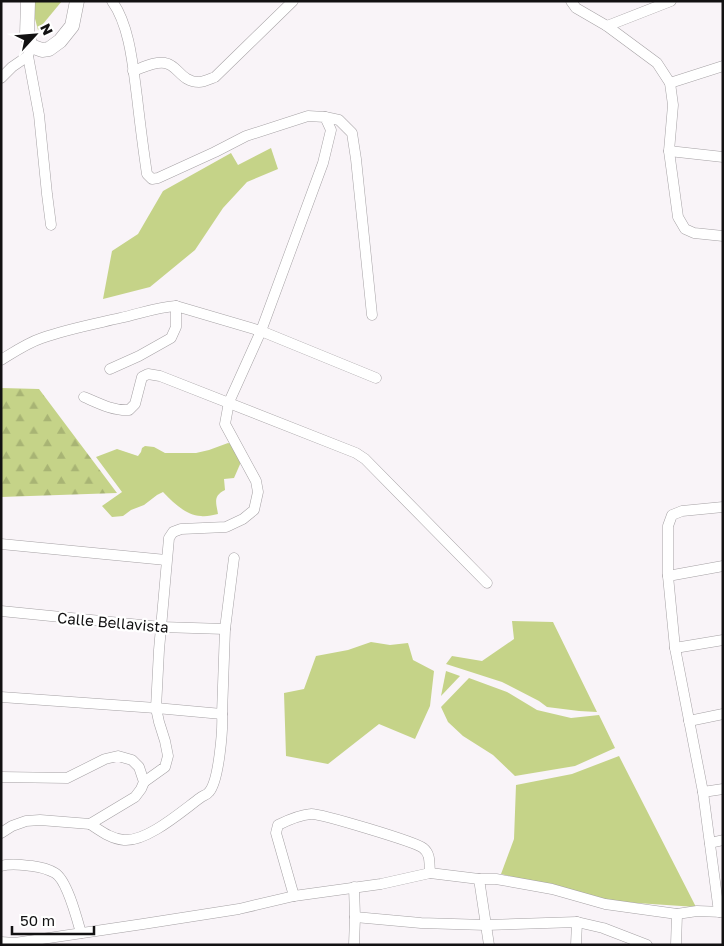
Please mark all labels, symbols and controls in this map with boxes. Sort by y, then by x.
north arrow [10,10,60,60]
text: N [37,21,57,38]
street label: Calle Bellavista [56,608,170,636]
scale bar [12,904,95,936]
text: 50 m [20,911,55,929]

